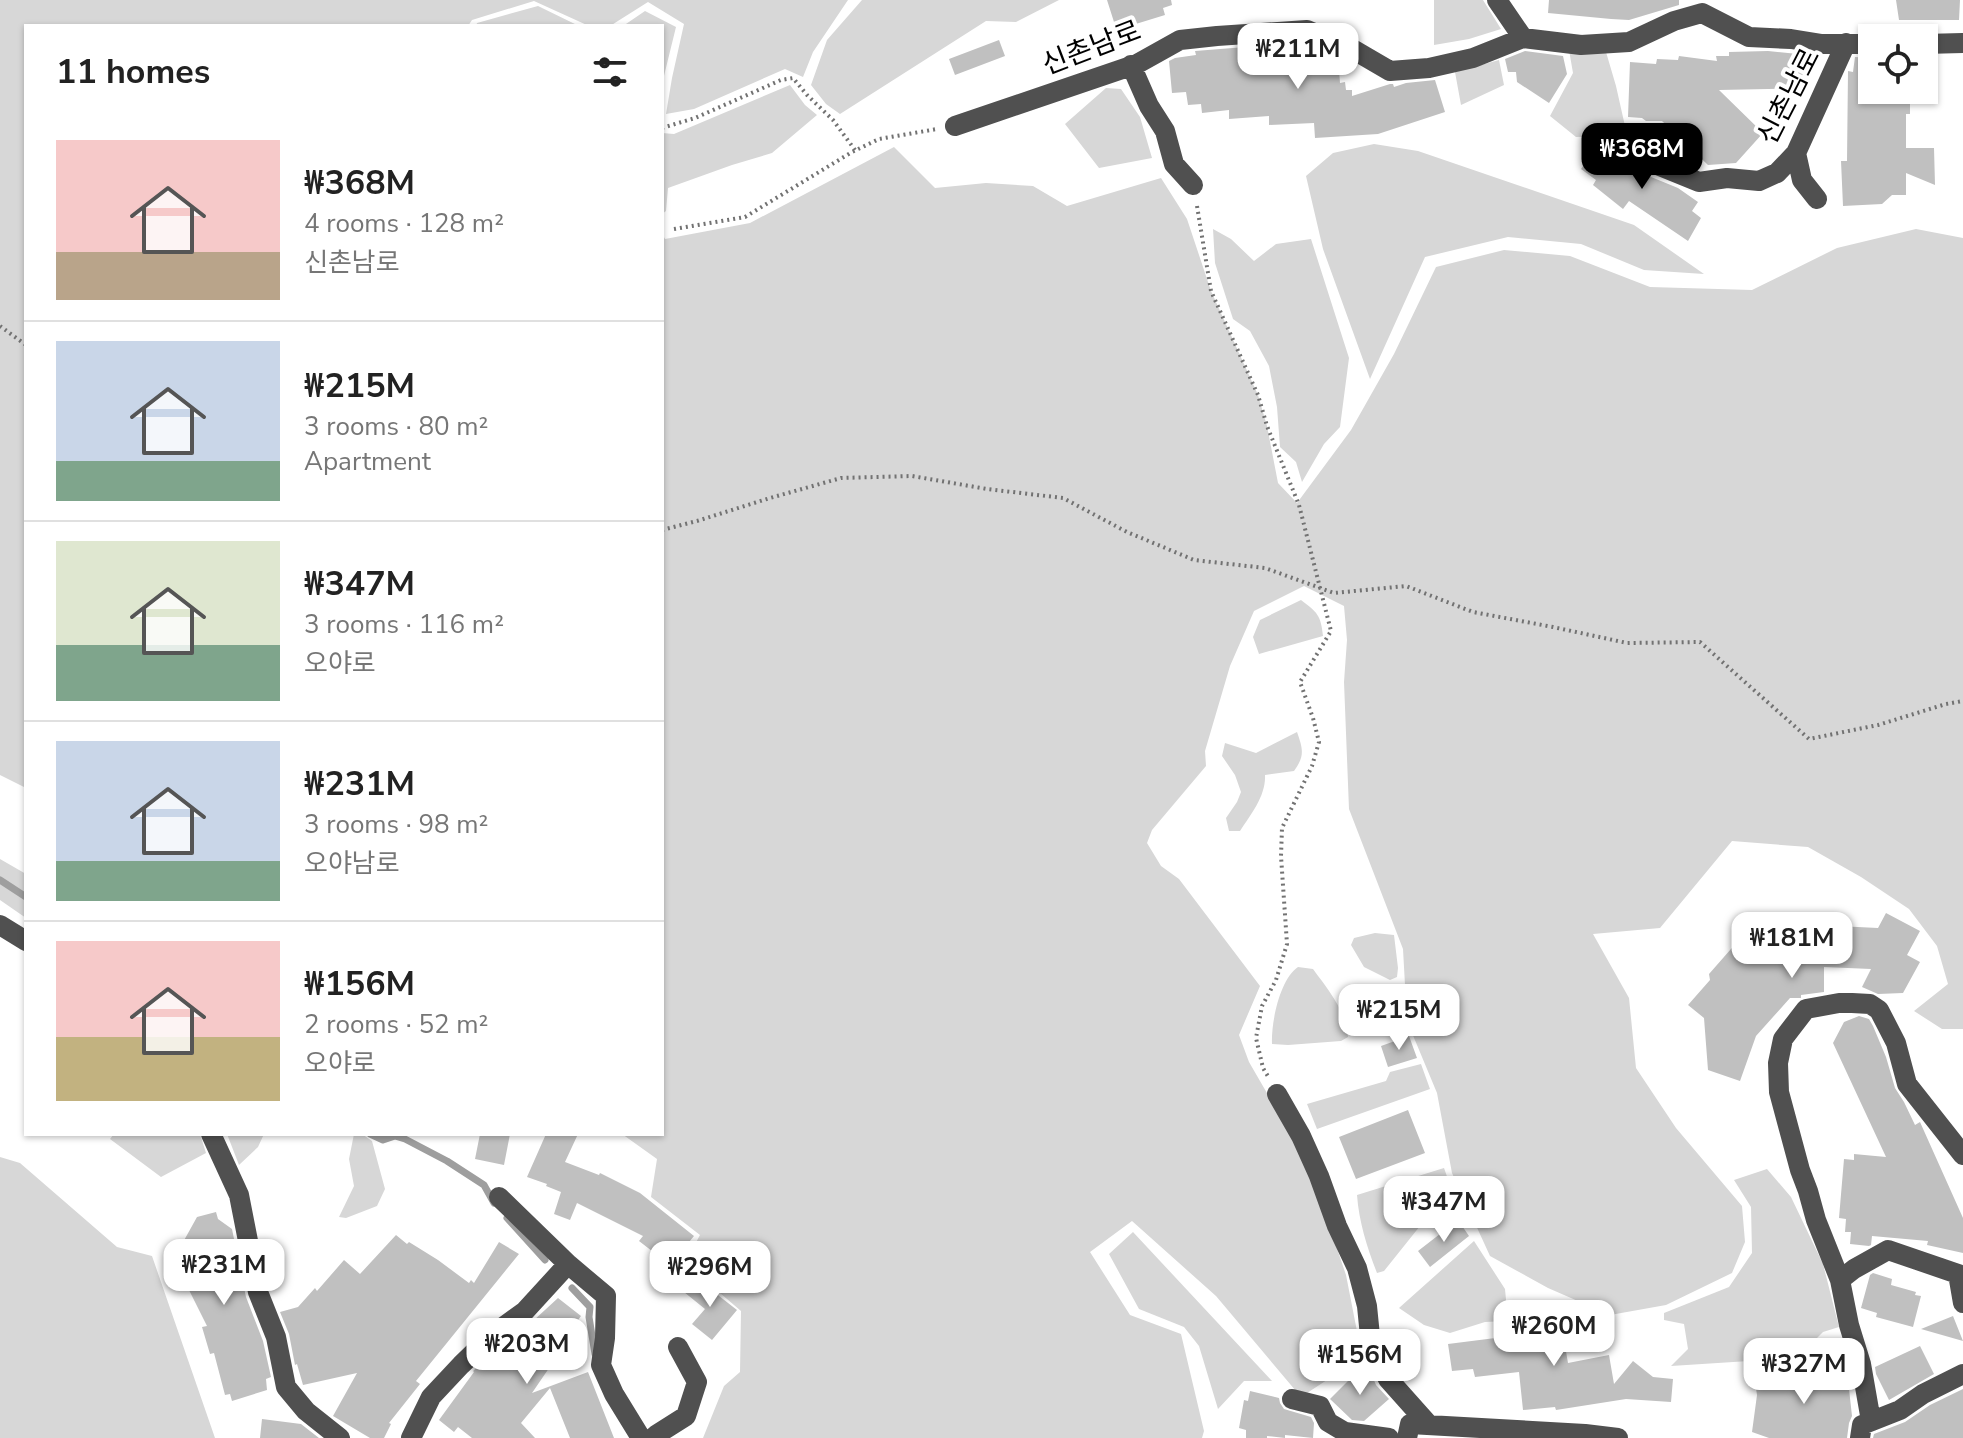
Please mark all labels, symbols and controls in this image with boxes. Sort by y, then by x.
street label: 신촌남로 [1036,12,1146,84]
pin: ₩211M [1242,23,1354,91]
map controls [1858,24,1938,104]
button: locate [1858,24,1938,104]
text: ₩211M [1256,31,1340,66]
street label: 신촌남로 [1749,42,1829,151]
text: 11 homes [56,49,210,95]
icon: filters [588,50,632,94]
pin: ₩368M [1586,123,1698,191]
text: ₩368M [1600,131,1684,166]
text: ₩368M [304,160,415,206]
icon: home [120,172,216,268]
text: 4 rooms · 128 m² [304,206,504,241]
text: 신촌남로 [304,245,400,280]
text: ₩215M [304,363,415,409]
icon: home [120,373,216,469]
text: 3 rooms · 80 m² [304,409,488,444]
text: Apartment [304,444,431,479]
text: ₩347M [304,561,415,607]
icon: home [120,573,216,669]
text: 3 rooms · 116 m² [304,607,504,642]
text: 오야로 [304,646,376,681]
text: ₩231M [304,761,415,807]
icon: home [120,773,216,869]
text: 3 rooms · 98 m² [304,807,488,842]
text: 오야남로 [304,846,400,881]
pin: ₩181M [1736,912,1848,980]
text: ₩181M [1750,920,1834,955]
text: ₩156M [304,961,415,1007]
icon: home [120,973,216,1069]
pin: ₩215M [1343,984,1455,1052]
text: ₩215M [1357,992,1441,1027]
text: 2 rooms · 52 m² [304,1007,488,1042]
text: 오야로 [304,1046,376,1081]
pin: ₩347M [1388,1176,1500,1244]
text: ₩347M [1402,1184,1486,1219]
pin: ₩231M [168,1239,280,1307]
pin: ₩296M [654,1241,766,1309]
text: ₩231M [182,1247,266,1282]
text: ₩296M [668,1249,752,1284]
pin: ₩260M [1498,1300,1610,1368]
text: ₩260M [1512,1308,1596,1343]
pin: ₩203M [471,1318,583,1386]
text: ₩203M [485,1326,569,1361]
pin: ₩156M [1304,1329,1416,1397]
text: ₩156M [1318,1337,1402,1372]
pin: ₩327M [1748,1338,1860,1406]
text: ₩327M [1762,1346,1846,1381]

